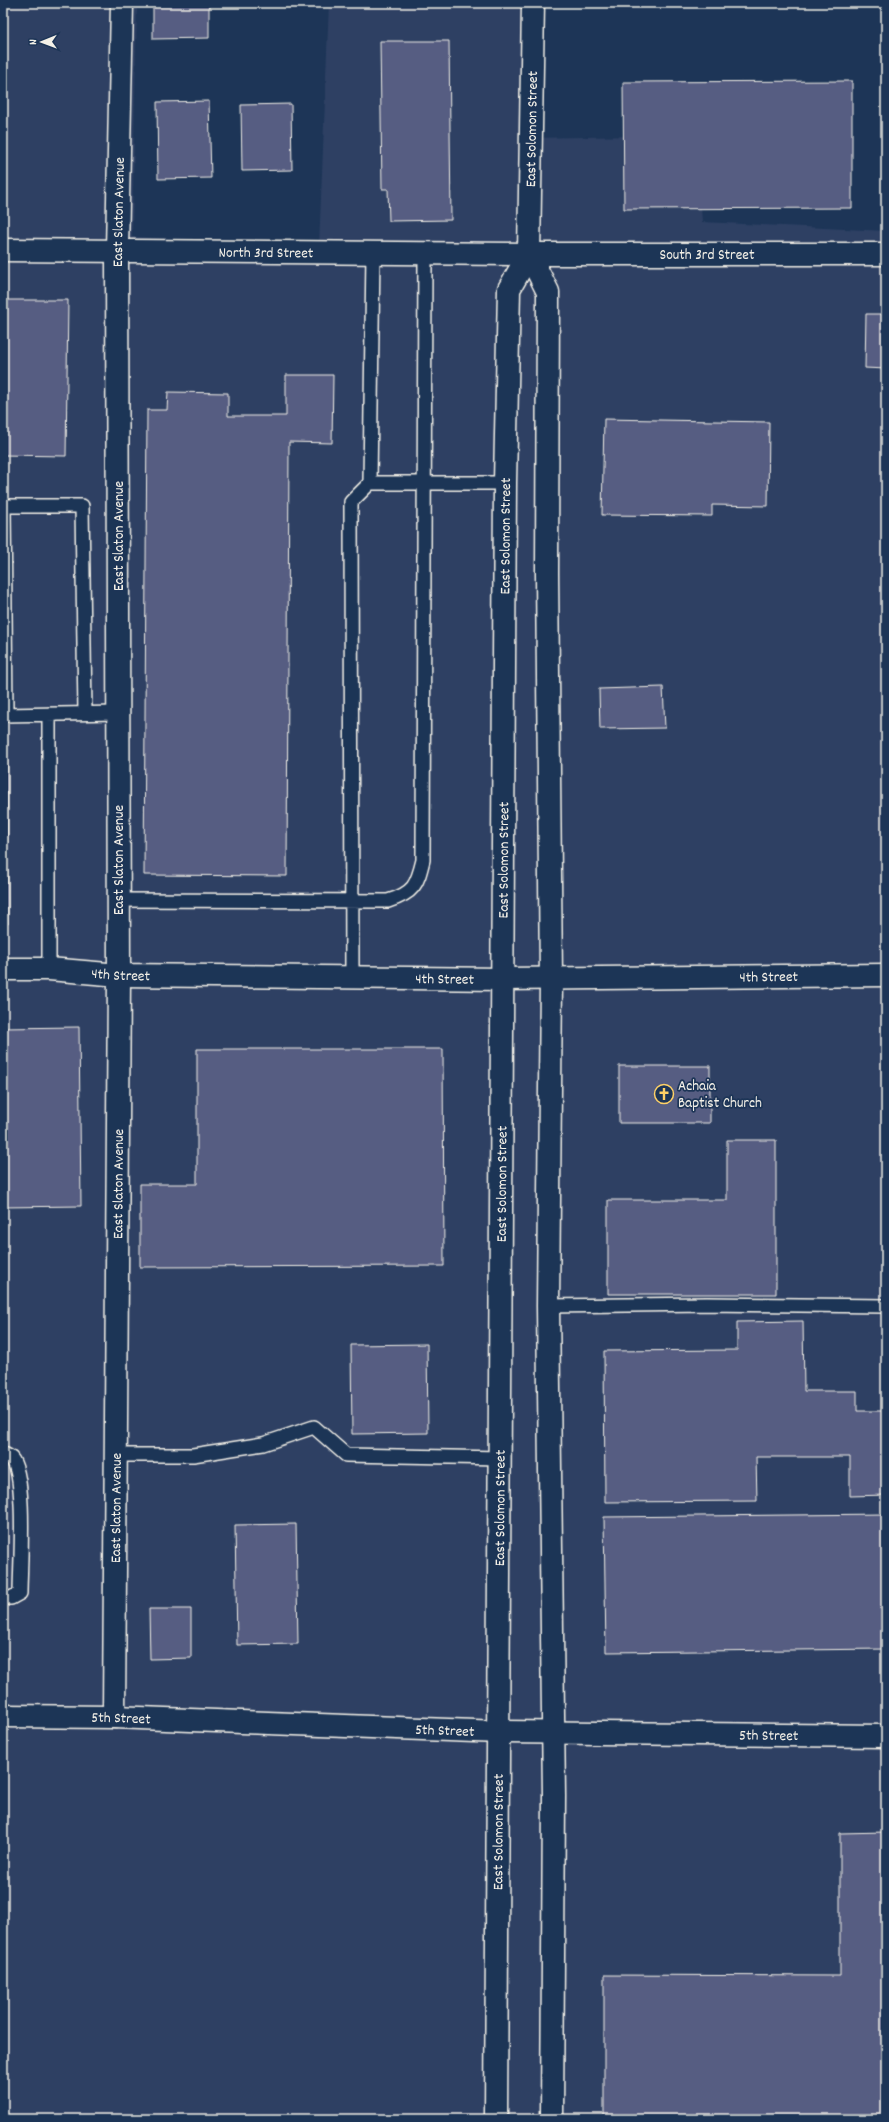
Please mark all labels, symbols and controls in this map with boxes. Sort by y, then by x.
north arrow [22,22,62,62]
text: N [26,39,42,45]
street label: East Solomon Street [521,70,545,187]
street label: East Slaton Avenue [108,156,132,267]
street label: North 3rd Street [218,243,314,265]
street label: South 3rd Street [660,245,755,267]
street label: East Solomon Street [495,477,518,594]
street label: East Slaton Avenue [109,481,131,591]
street label: East Solomon Street [494,801,516,918]
street label: East Slaton Avenue [109,805,131,915]
street label: 4th Street [90,964,151,988]
street label: 4th Street [739,967,799,990]
street label: 4th Street [415,969,475,992]
place label: Achaia Baptist Church [678,1076,762,1115]
church icon: Achaia Baptist Church [653,1083,675,1105]
street label: East Solomon Street [492,1125,514,1242]
street label: East Slaton Avenue [108,1128,131,1239]
street label: East Solomon Street [490,1449,513,1566]
street label: East Slaton Avenue [106,1452,129,1563]
street label: 5th Street [91,1708,151,1731]
street label: 5th Street [415,1720,475,1744]
street label: 5th Street [739,1725,799,1748]
street label: East Solomon Street [488,1773,511,1890]

